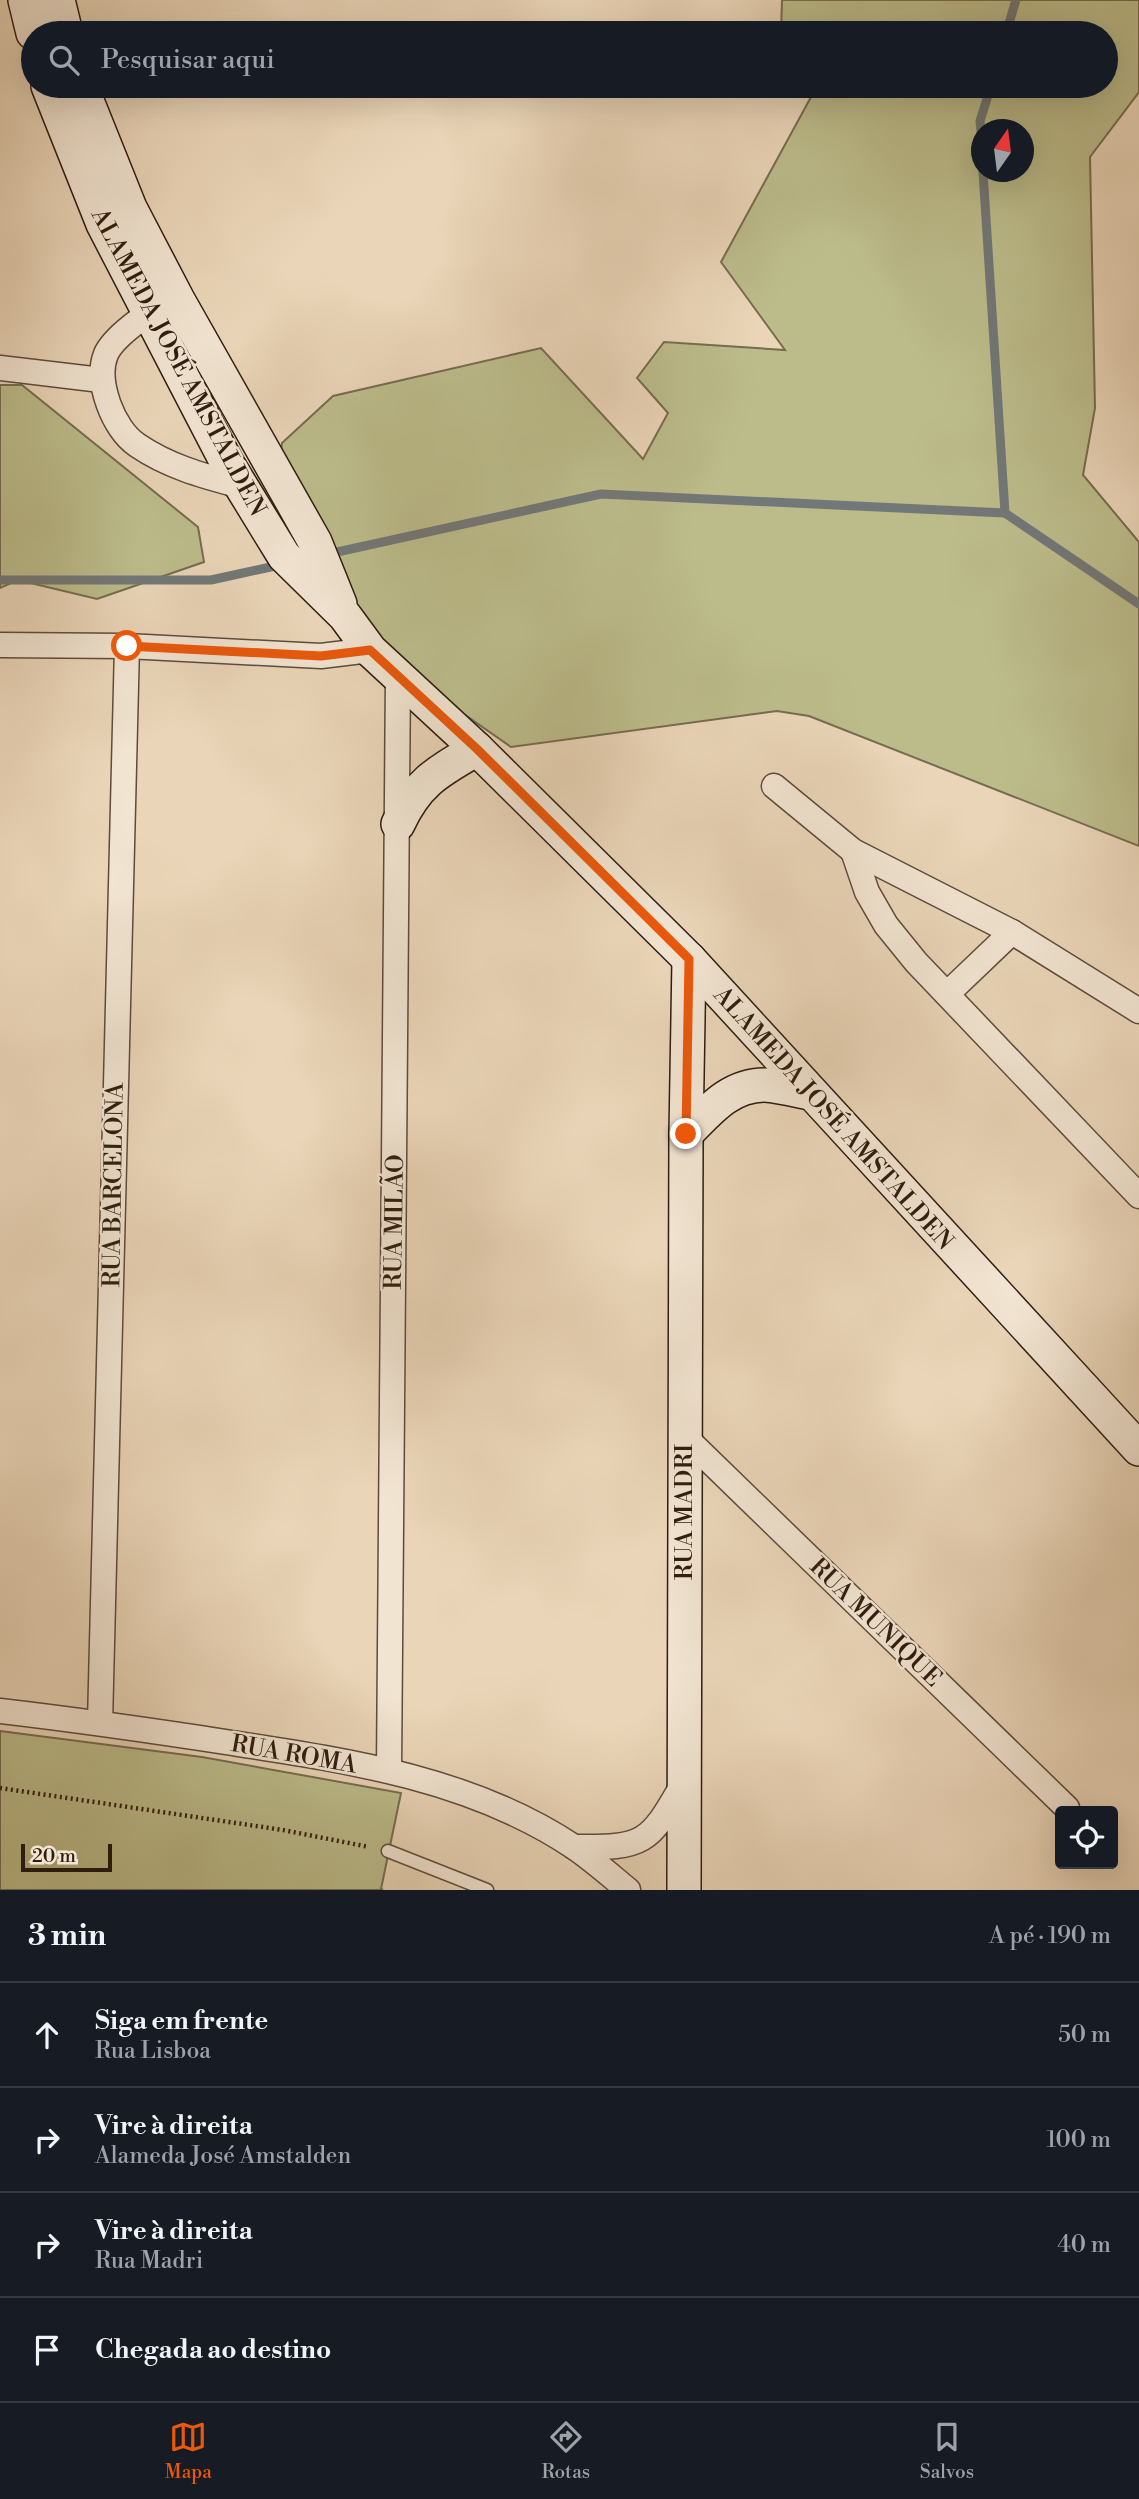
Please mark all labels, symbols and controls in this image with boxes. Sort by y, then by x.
search box [21,21,1118,98]
icon: search [45,41,83,79]
text: Pesquisar aqui [101,44,275,76]
north arrow [971,119,1034,182]
street label: ALAMEDA JOSÉ AMSTALDEN [84,202,273,522]
route start [111,630,142,661]
street label: ALAMEDA JOSÉ AMSTALDEN [706,979,960,1257]
street label: RUA BARCELONA [97,1082,131,1288]
route end [670,1118,701,1149]
street label: RUA MILÃO [378,1154,411,1290]
street label: RUA MADRI [670,1444,700,1580]
street label: RUA MUNIQUE [803,1552,948,1693]
street label: RUA ROMA [229,1729,360,1781]
map controls [1055,1806,1118,1869]
button: locate [1055,1806,1118,1869]
scale bar [21,1841,112,1873]
text: 20 m [32,1844,76,1868]
text: 3 min [28,1917,106,1955]
text: A pé · 190 m [989,1922,1111,1950]
text: Siga em frente [95,2005,268,2037]
icon: ahead [28,2016,66,2054]
text: 50 m [1058,2021,1111,2049]
text: Rua Lisboa [95,2037,211,2065]
text: Vire à direita [95,2110,253,2142]
icon: right [28,2121,66,2159]
text: 100 m [1046,2126,1111,2154]
text: Alameda José Amstalden [95,2142,351,2170]
text: Vire à direita [95,2215,253,2247]
icon: right [28,2226,66,2264]
text: 40 m [1057,2231,1111,2259]
text: Rua Madri [95,2247,203,2275]
icon: arrive [28,2331,66,2369]
text: Chegada ao destino [95,2334,331,2366]
tab: Mapa [165,2418,212,2484]
tab: Rotas [542,2418,590,2484]
tab: Salvos [920,2418,974,2484]

